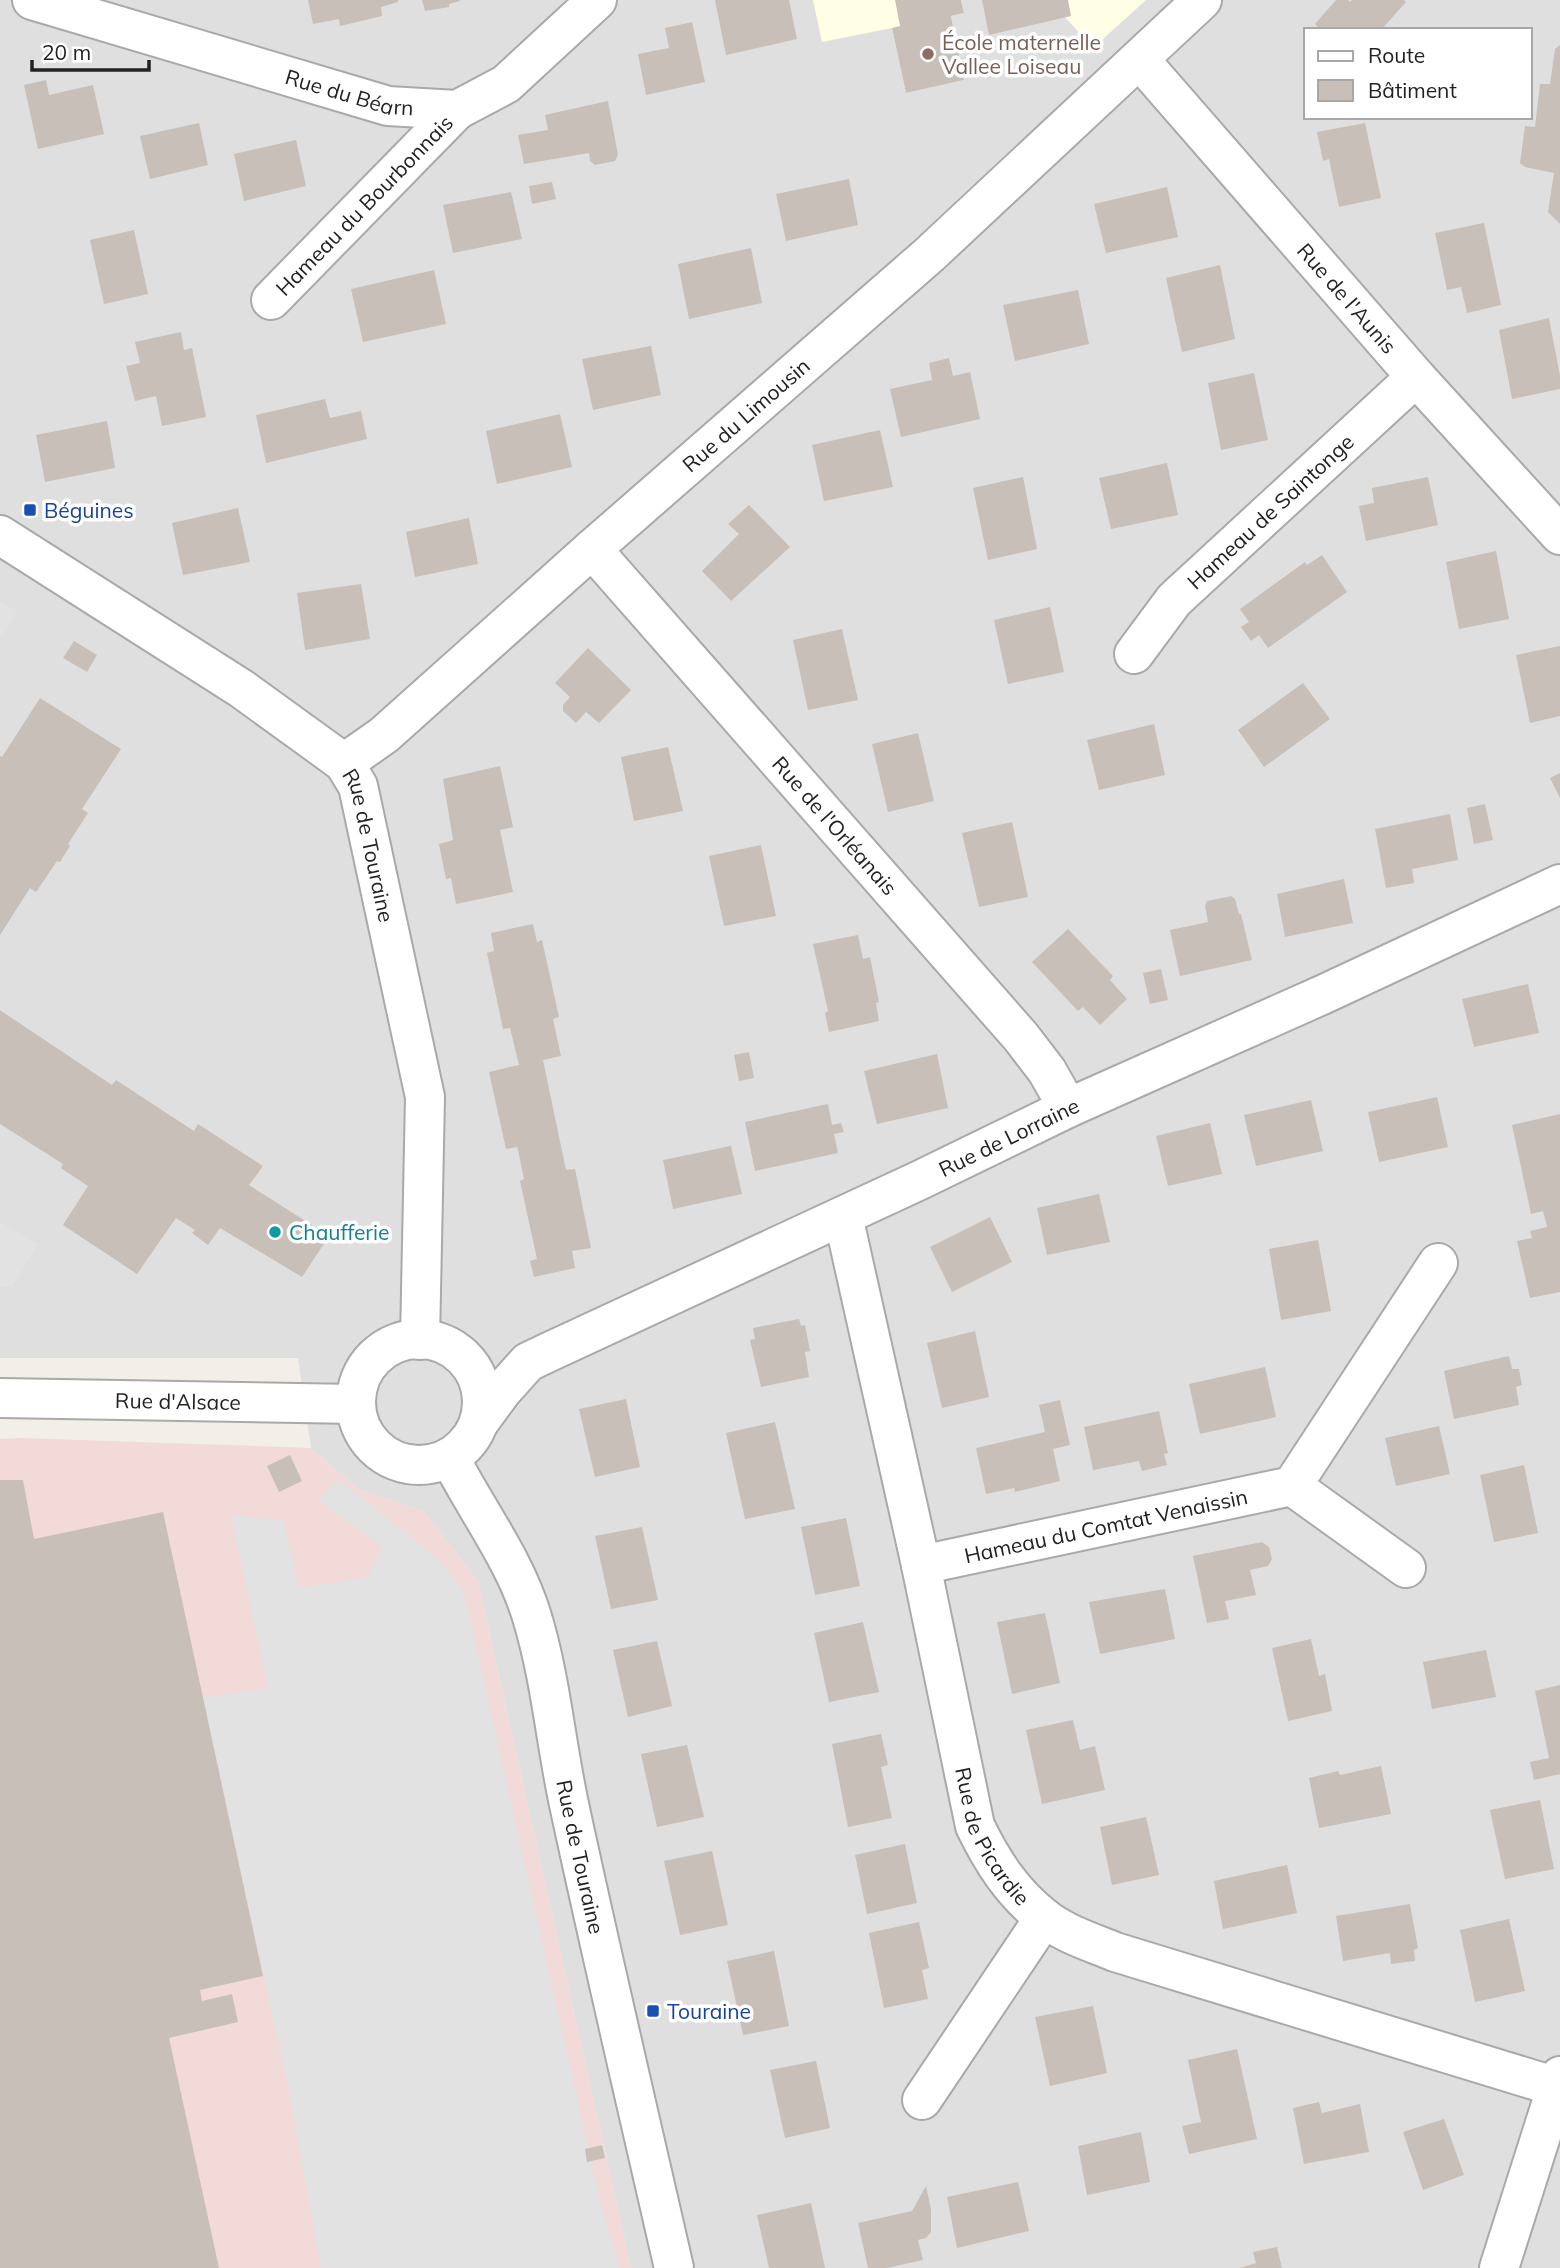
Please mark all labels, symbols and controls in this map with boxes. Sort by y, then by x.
scale bar [32,28,149,72]
legend [1304,28,1532,119]
place label: École maternelle Vallee Loiseau [942,29,1101,79]
text: 20 m [42,39,91,65]
text: Route [1368,42,1425,68]
marker: École maternelle Vallee Loiseau [920,46,936,62]
street label: Rue du Béarn [282,63,414,120]
text: Bâtiment [1368,77,1457,103]
street label: Hameau du Bourbonnais [270,109,458,301]
street label: Rue de l'Aunis [1292,237,1402,359]
street label: Rue du Limousin [677,352,815,477]
street label: Hameau de Saintonge [1182,428,1359,594]
place label: Béguines [44,497,134,523]
marker: Béguines [22,502,38,518]
street label: Rue de l'Orléanais [767,751,903,900]
street label: Rue de Touraine [337,764,400,924]
street label: Rue de Lorraine [934,1092,1083,1182]
place label: Chaufferie [289,1219,389,1245]
marker: Chaufferie [267,1224,283,1240]
street label: Rue d'Alsace [115,1387,241,1415]
street label: Hameau du Comtat Venaissin [962,1483,1250,1568]
street label: Rue de Picardie [950,1765,1035,1911]
street label: Rue de Touraine [551,1777,610,1936]
place label: Touraine [667,1998,751,2024]
marker: Touraine [645,2003,661,2019]

